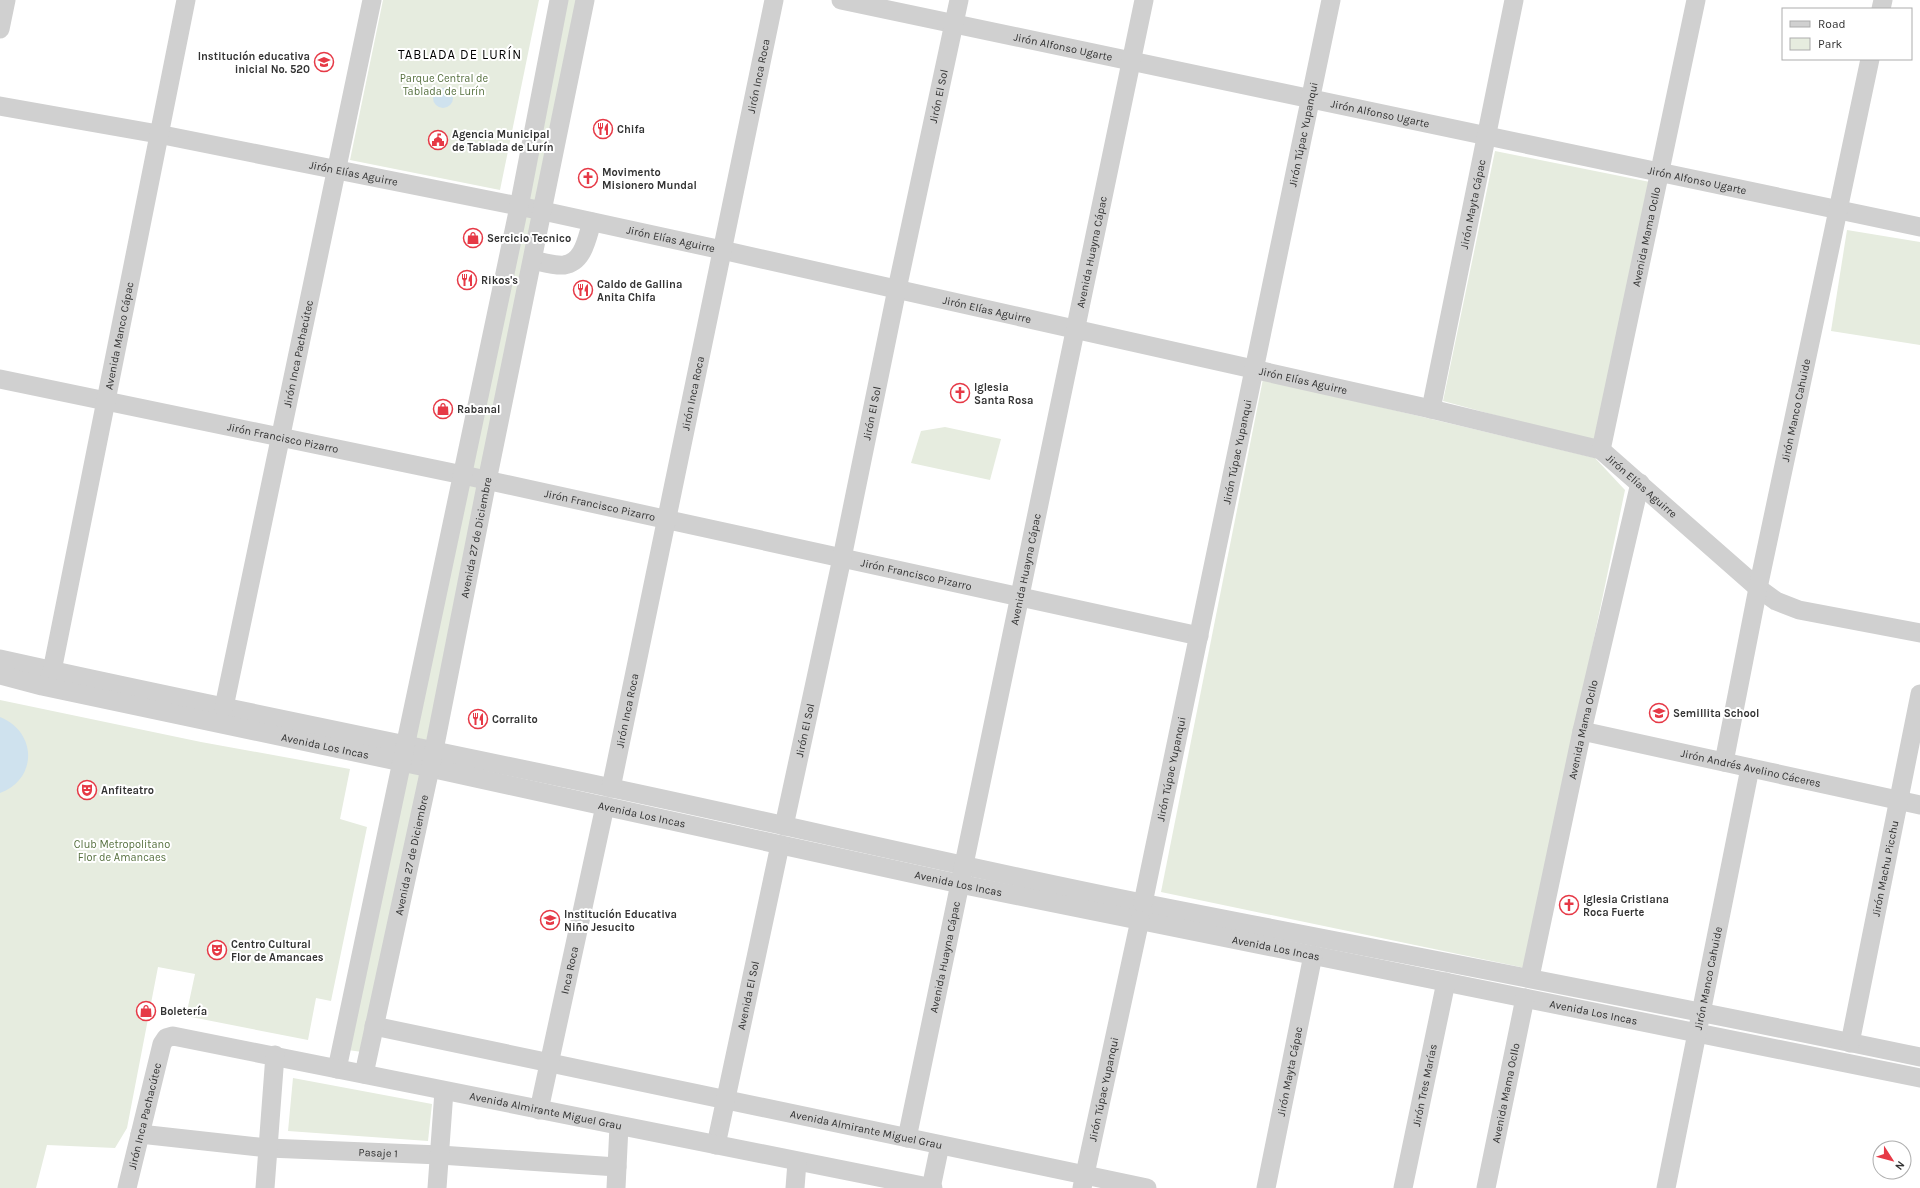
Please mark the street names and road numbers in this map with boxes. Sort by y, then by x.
street label: Jirón Alfonso Ugarte [1013,31,1114,64]
street label: Jirón Inca Roca [745,38,773,115]
street label: Jirón El Sol [927,68,951,124]
street label: Jirón Túpac Yupanqui [1286,81,1321,188]
street label: Jirón Alfonso Ugarte [1330,97,1431,131]
street label: Jirón Elías Aguirre [308,158,399,189]
street label: Jirón Mayta Cápac [1458,158,1489,250]
street label: Jirón Alfonso Ugarte [1647,164,1748,197]
street label: Avenida Mama Ocllo [1630,186,1663,288]
street label: Avenida Huayna Cápac [1074,195,1110,309]
street label: Jirón Elías Aguirre [625,223,717,255]
street label: Avenida Manco Cápac [102,280,137,391]
street label: Jirón Elías Aguirre [942,294,1033,326]
street label: Jirón Inca Pachacútec [281,299,316,409]
street label: Jirón Inca Roca [679,355,707,432]
street label: Jirón Manco Cahuide [1779,357,1813,463]
street label: Jirón Elías Aguirre [1258,365,1349,397]
street label: Jirón El Sol [860,385,884,441]
street label: Jirón Túpac Yupanqui [1220,398,1255,505]
street label: Jirón Francisco Pizarro [226,420,340,456]
street label: Jirón Elías Aguirre [1603,452,1680,521]
street label: Avenida 27 de Diciembre [458,476,495,599]
street label: Jirón Francisco Pizarro [543,487,656,524]
street label: Avenida Huayna Cápac [1008,512,1044,626]
street label: Jirón Francisco Pizarro [860,556,973,593]
street label: Jirón Inca Roca [613,672,642,749]
street label: Avenida Mama Ocllo [1566,679,1601,781]
street label: Jirón El Sol [793,702,817,758]
street label: Jirón Túpac Yupanqui [1154,715,1189,823]
street label: Avenida Los Incas [280,731,370,762]
street label: Jirón Andrés Avelino Cáceres [1680,747,1822,790]
street label: Avenida 27 de Diciembre [392,793,431,917]
street label: Avenida Los Incas [597,799,687,831]
street label: Jirón Machu Picchu [1869,819,1902,918]
street label: Avenida Los Incas [913,868,1004,899]
street label: Avenida Huayna Cápac [927,900,963,1014]
street label: Jirón Manco Cahuide [1692,925,1725,1031]
street label: Avenida Los Incas [1231,933,1321,964]
street label: Inca Roca [558,945,581,995]
street label: Avenida El Sol [735,960,762,1031]
street label: Avenida Los Incas [1549,997,1639,1028]
street label: Jirón Mayta Cápac [1275,1025,1305,1118]
street label: Jirón Túpac Yupanqui [1086,1036,1121,1143]
street label: Avenida Mama Ocllo [1489,1042,1523,1144]
street label: Jirón Tres Marías [1410,1043,1440,1128]
street label: Jirón Inca Pachacútec [126,1061,164,1171]
street label: Avenida Almirante Miguel Grau [468,1089,623,1133]
street label: Avenida Almirante Miguel Grau [789,1107,943,1152]
street label: Pasaje 1 [358,1146,398,1160]

